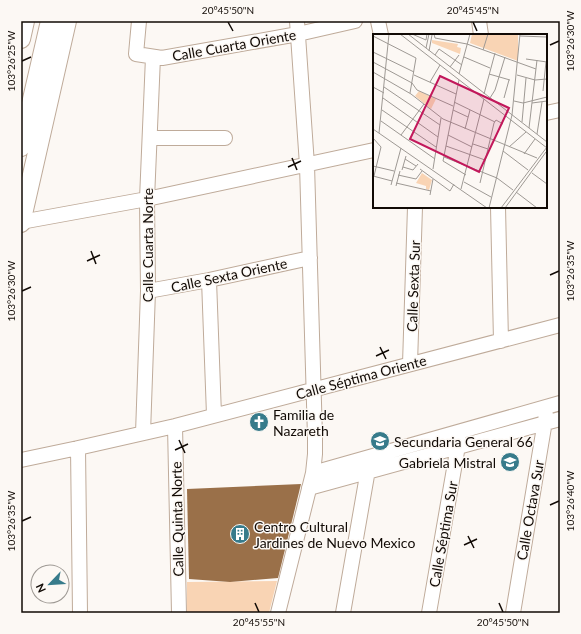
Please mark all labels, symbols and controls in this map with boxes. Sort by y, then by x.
text: 20°45'50"N [202,4,254,16]
text: 20°45'45"N [447,4,499,16]
text: 103°26'30"W [564,10,576,71]
street label: Calle Cuarta Oriente [171,26,297,64]
text: 103°26'25"W [5,30,17,91]
inset map [373,34,547,208]
street label: Calle Cuarta Norte [139,188,156,302]
street label: Calle Sexta Sur [403,240,423,332]
text: 103°26'35"W [564,240,576,301]
street label: Calle Sexta Oriente [169,254,289,296]
text: 103°26'30"W [5,260,17,321]
street label: Calle Séptima Oriente [294,351,428,403]
place label: Familia de Nazareth [273,406,334,439]
church icon: Familia de Nazareth [248,411,270,433]
school or university icon: Secundaria General 66 [369,430,391,452]
place label: Secundaria General 66 [394,433,533,450]
school or university icon: Gabriela Mistral [499,451,521,473]
place label: Gabriela Mistral [399,454,496,471]
street label: Calle Octava Sur [513,459,547,561]
street label: Calle Quinta Norte [167,461,187,577]
text: 103°26'40"W [564,470,576,531]
street label: Calle Séptima Sur [425,480,461,588]
text: 103°26'35"W [5,490,17,551]
place label: Centro Cultural Jardines de Nuevo Mexico [254,518,415,551]
building icon: Centro Cultural Jardines de Nuevo Mexico [229,523,251,545]
north arrow [30,564,70,604]
text: N [33,582,48,595]
text: 20°45'55"N [233,616,285,628]
text: 20°45'50"N [477,616,529,628]

